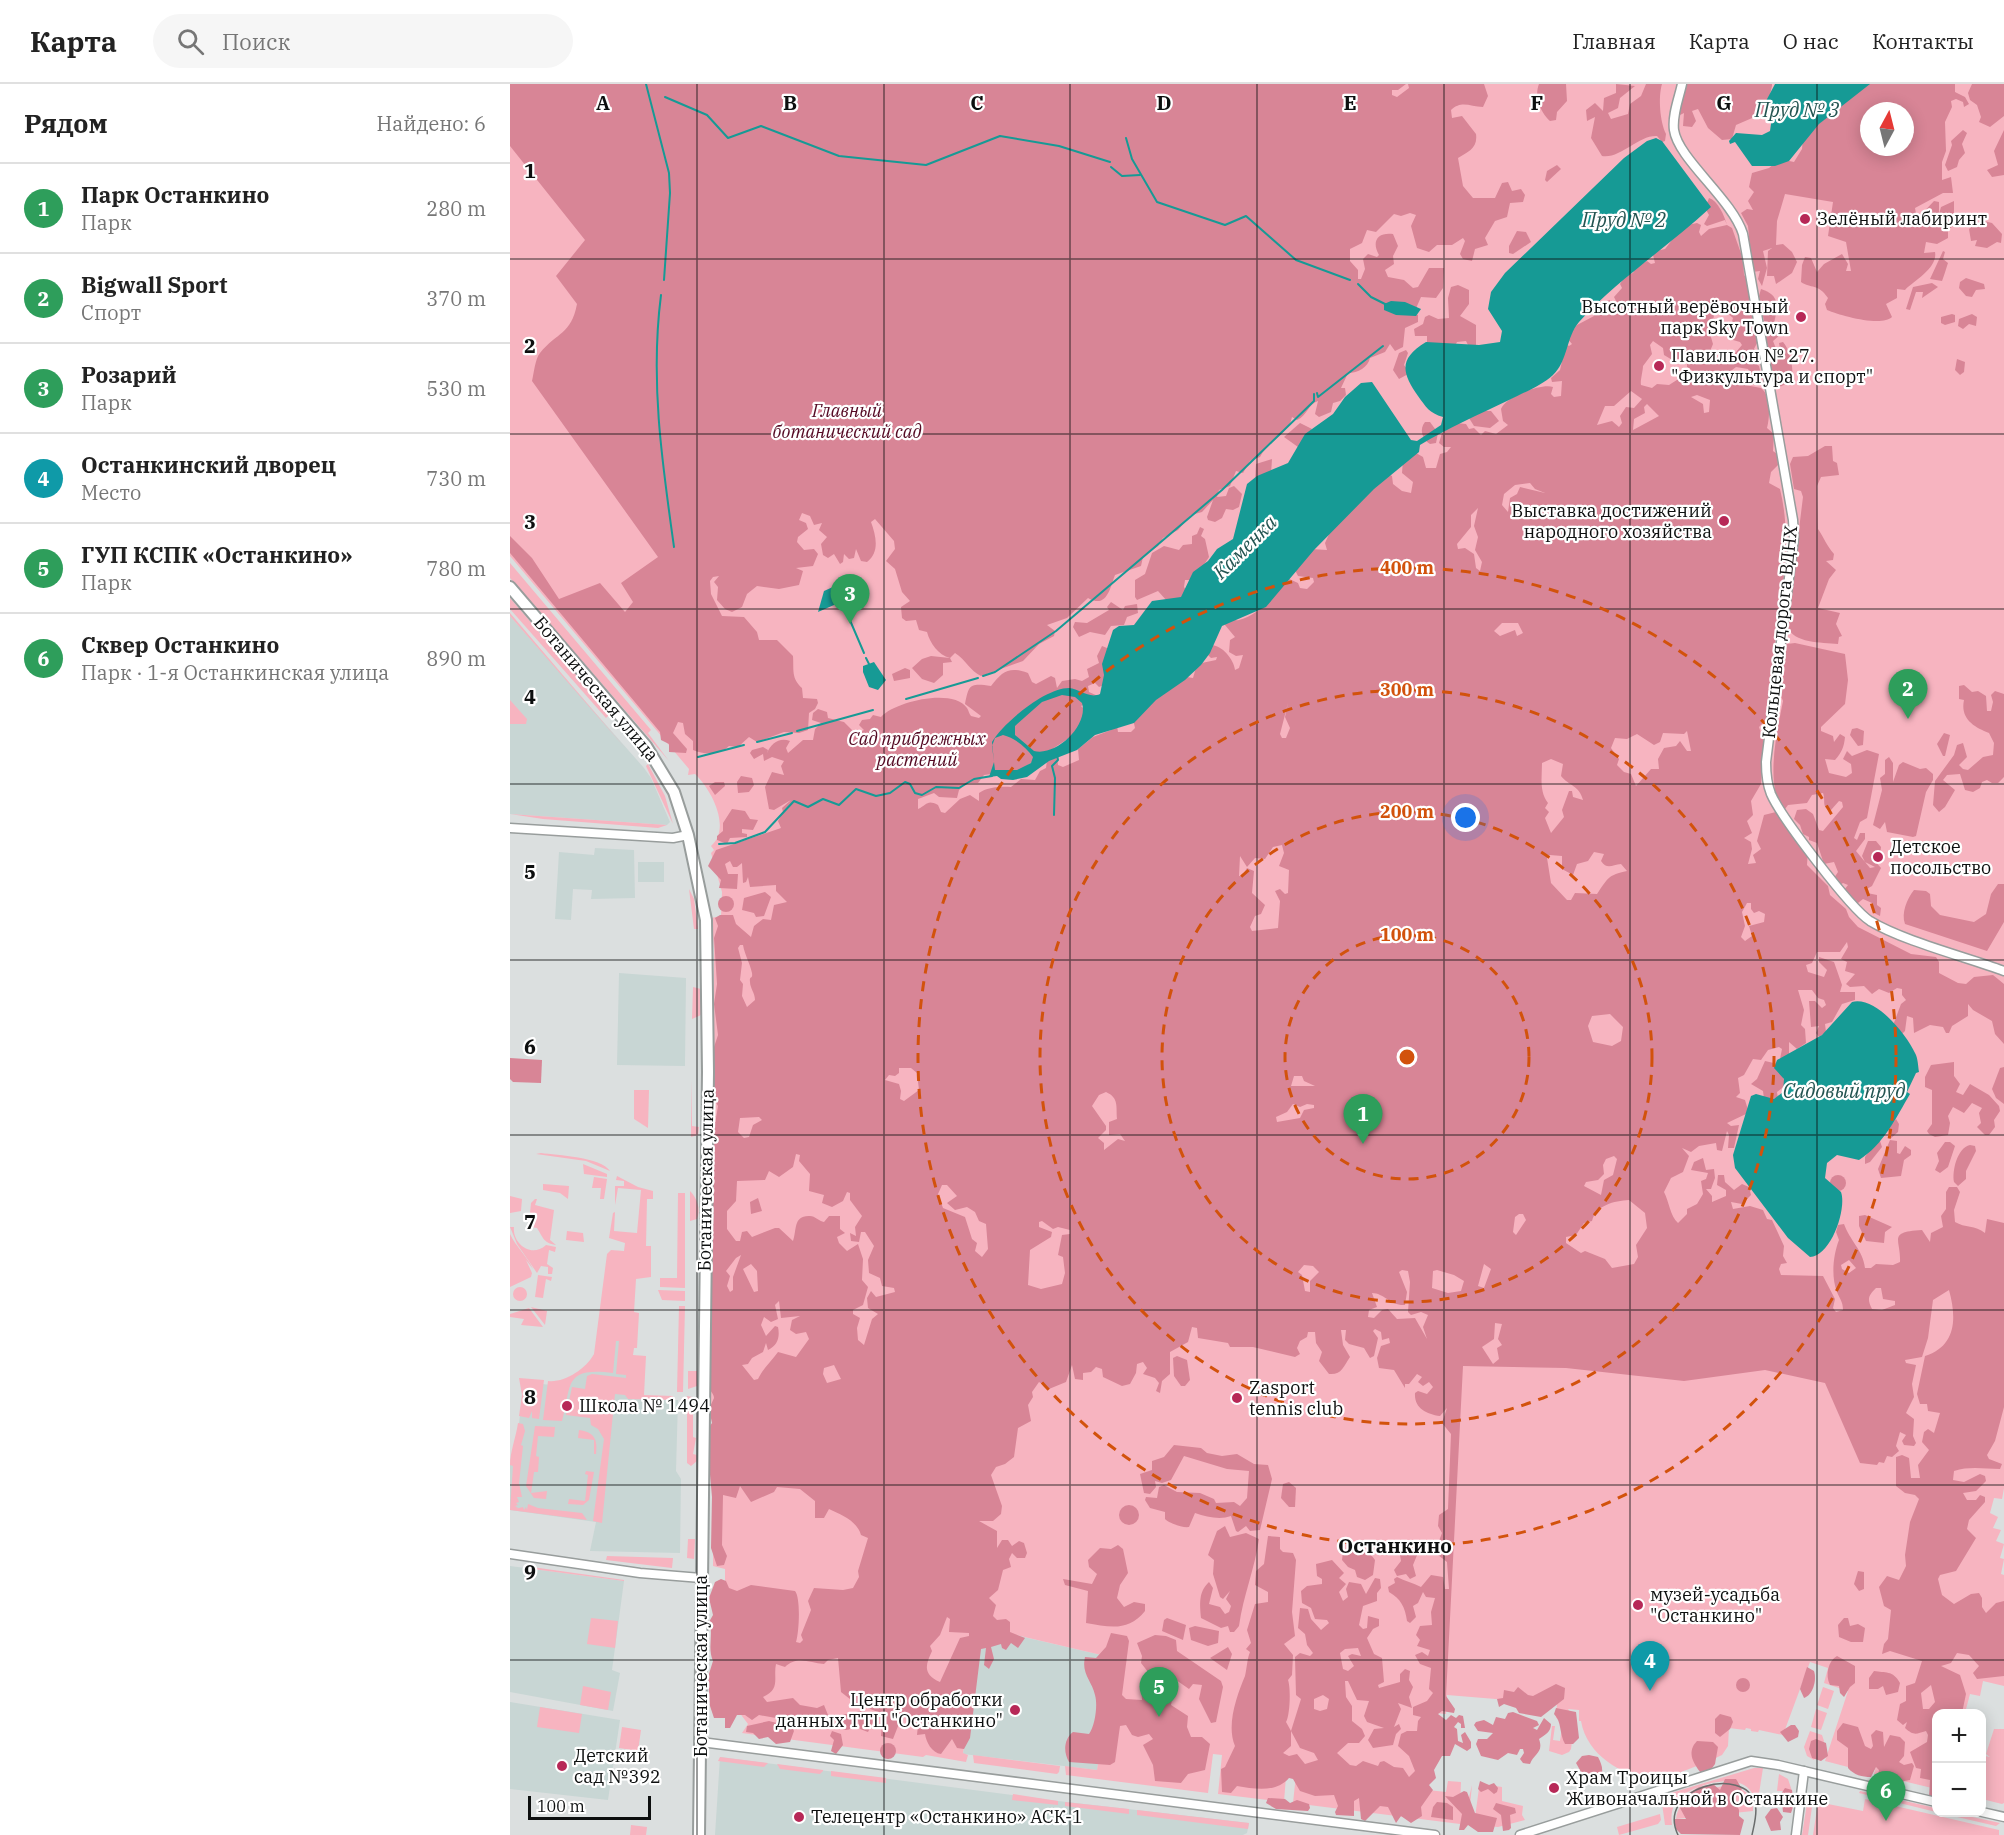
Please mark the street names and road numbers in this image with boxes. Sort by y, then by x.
street label: Кольцевая дорога ВДНХ [1757,524,1802,740]
street label: Ботаническая улица [529,611,664,766]
street label: Ботаническая улица [692,1088,719,1272]
street label: Ботаническая улица [689,1574,712,1757]

